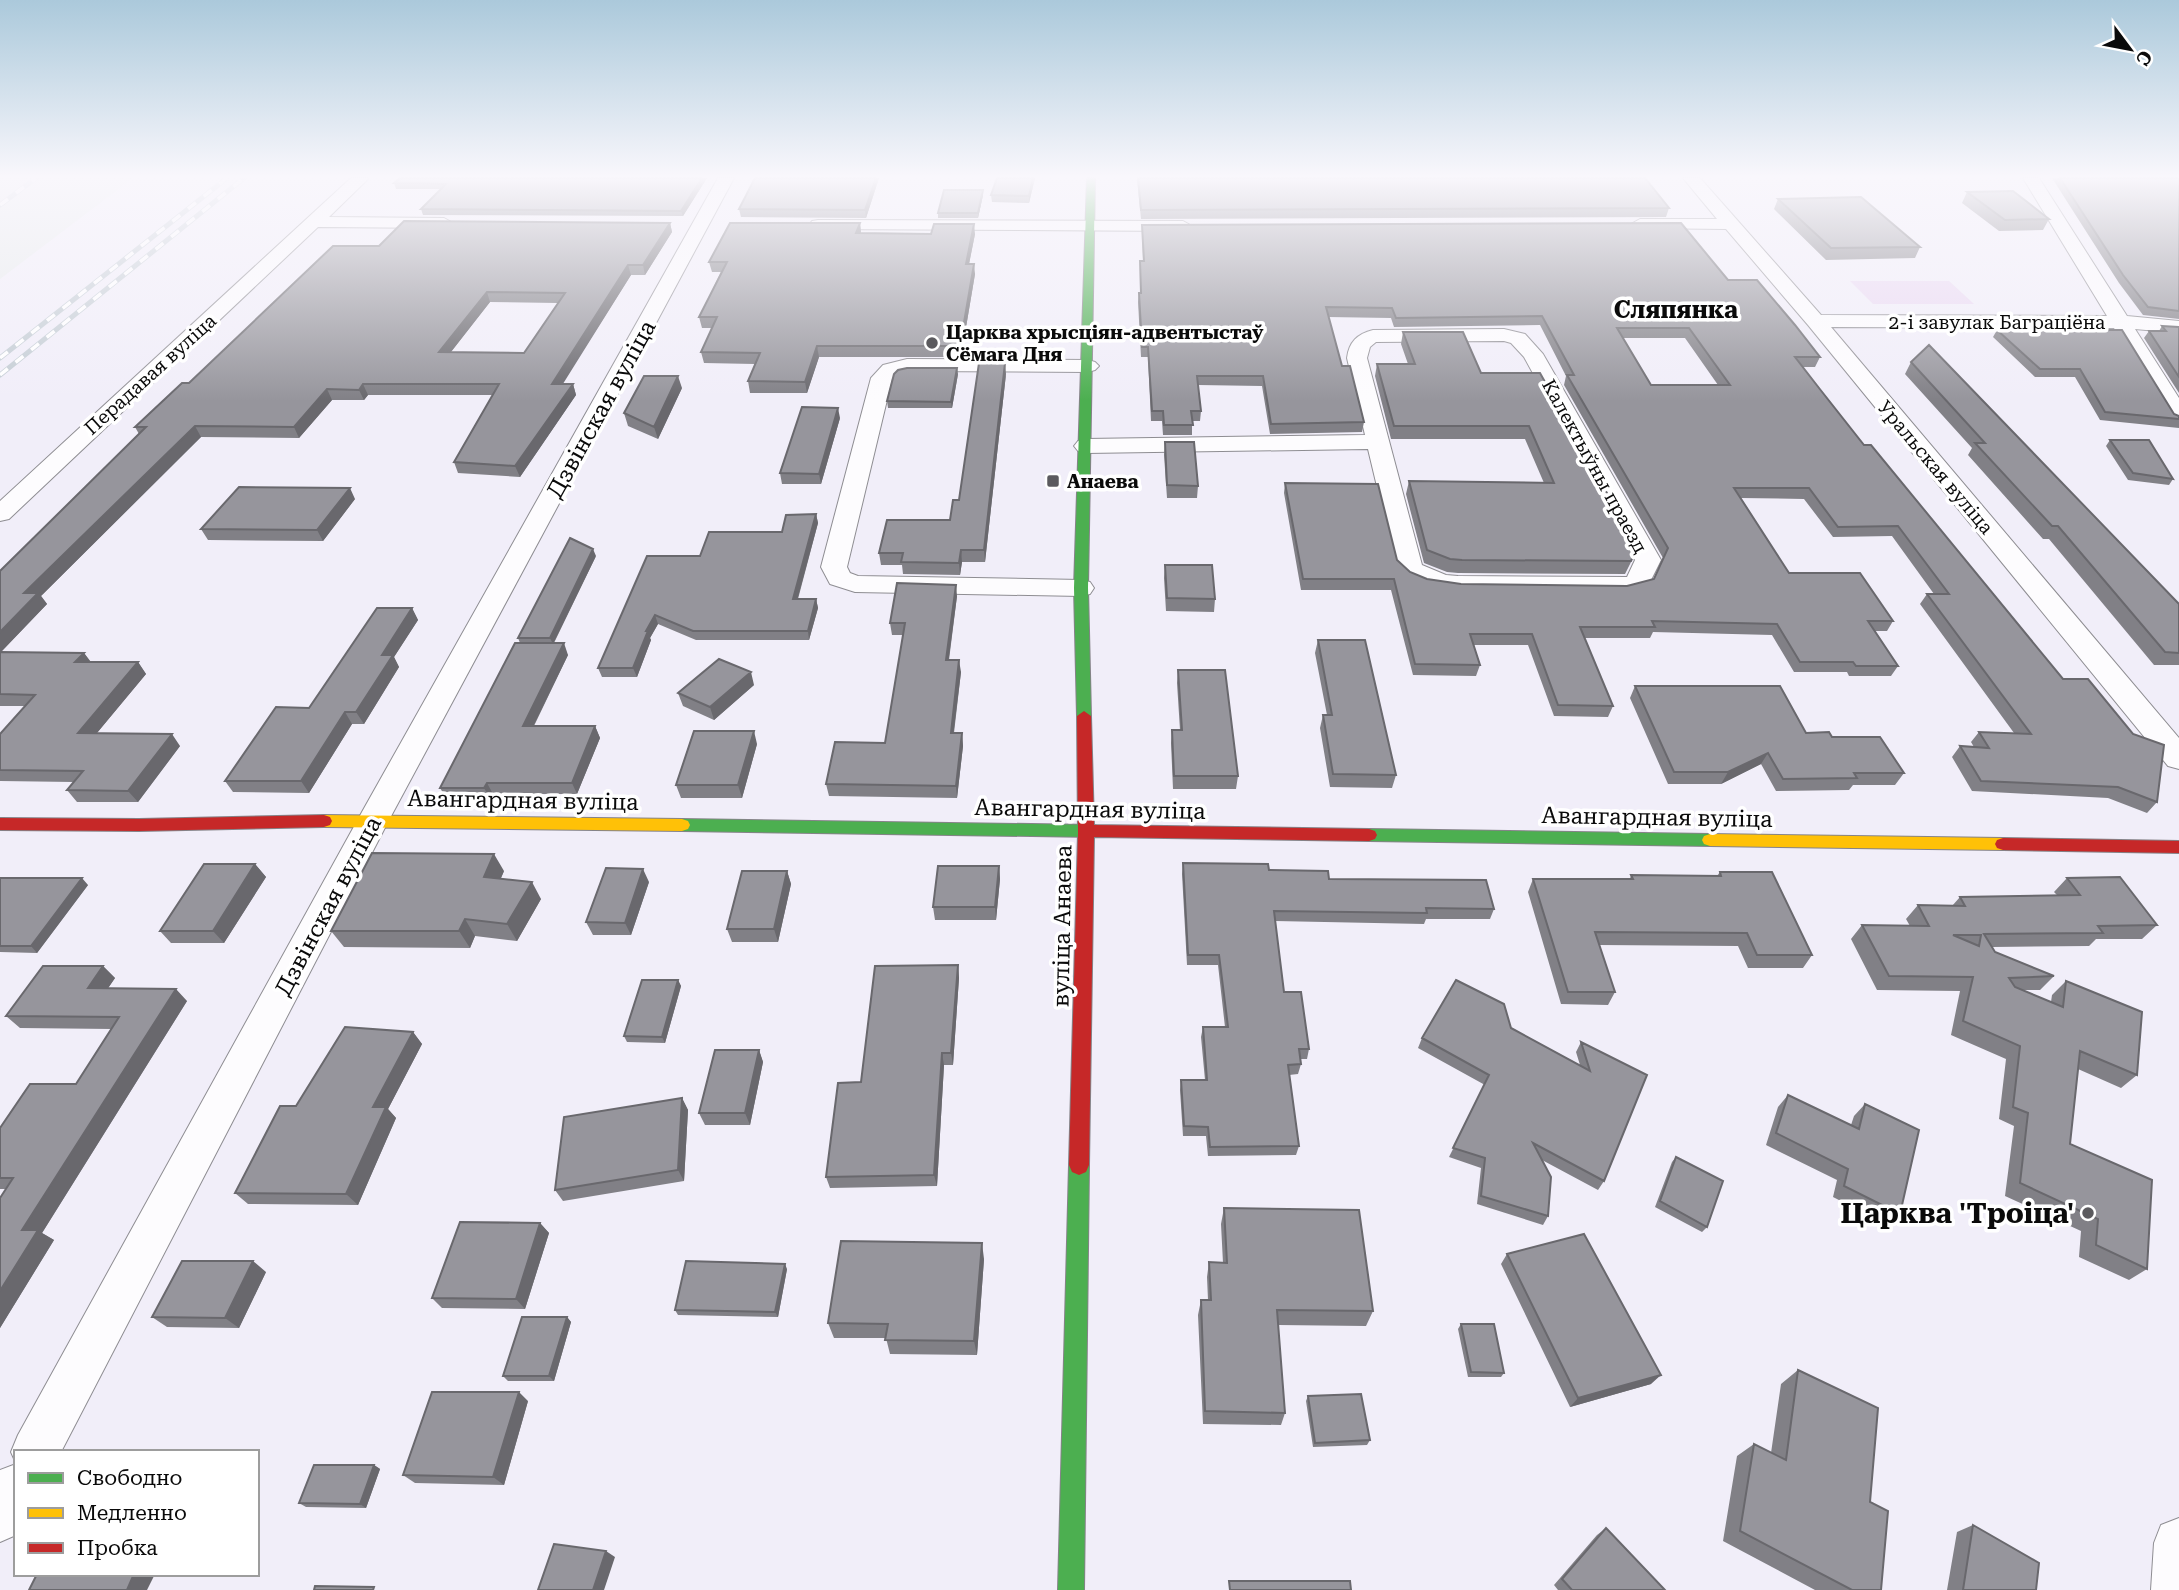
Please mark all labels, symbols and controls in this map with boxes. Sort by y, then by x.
north arrow [2095,14,2165,84]
text: С [2131,46,2157,69]
district label: Сляпянка [1614,296,1738,324]
street label: Перадавая вуліца [80,309,221,440]
street label: 2-і завулак Баграціёна [1889,311,2106,334]
street label: Дзвінская вуліца [541,315,662,503]
place label: Царква хрысціян-адвентыстаў Сёмага Дня [946,321,1264,366]
marker: Царква хрысціян-адвентыстаў Сёмага Дня [924,335,940,351]
street label: Калектыўны праезд [1537,375,1652,557]
street label: Уральская вуліца [1873,396,1999,539]
place label: Анаева [1067,470,1139,493]
marker: Анаева [1045,473,1061,489]
street label: Авангардная вуліца [407,785,639,816]
street label: Авангардная вуліца [974,794,1206,825]
street label: Авангардная вуліца [1541,802,1773,833]
street label: Дзвінская вуліца [270,812,387,1000]
street label: вуліца Анаева [1048,844,1077,1007]
place label: Царква 'Троіца' [1841,1197,2074,1230]
marker: Царква 'Троіца' [2080,1205,2096,1221]
legend [14,1450,259,1576]
text: Свободно [77,1466,183,1490]
text: Медленно [77,1501,187,1525]
text: Пробка [77,1536,158,1560]

